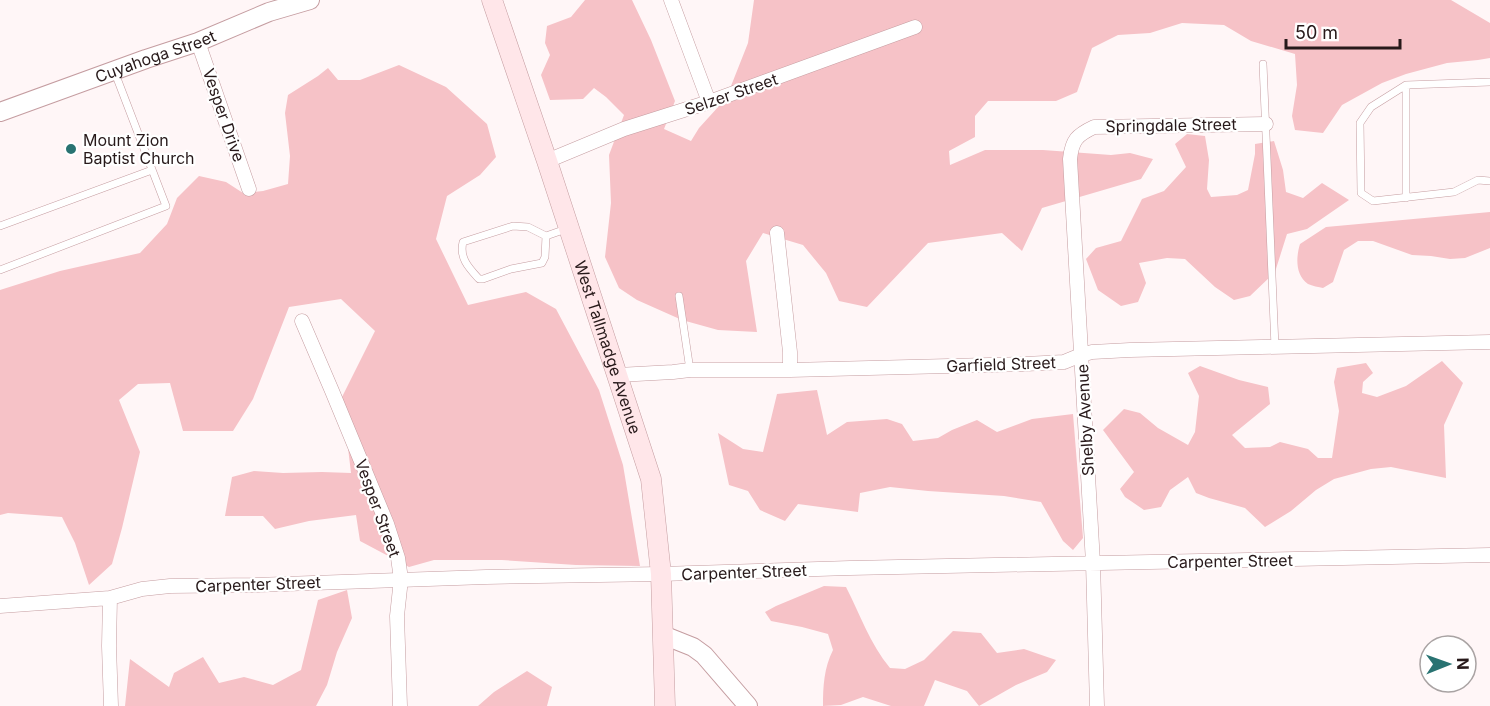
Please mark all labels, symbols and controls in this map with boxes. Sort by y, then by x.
scale bar [1286,12,1400,50]
text: 50 m [1295,22,1338,43]
street label: Cuyahoga Street [92,26,219,87]
street label: Vesper Drive [199,66,249,164]
street label: Selzer Street [682,69,780,119]
street label: Springdale Street [1105,114,1237,136]
place label: Mount Zion Baptist Church [83,130,195,168]
marker: Mount Zion Baptist Church [64,142,78,156]
street label: West Tallmadge Avenue [570,258,646,436]
street label: Garfield Street [946,352,1056,376]
street label: Shelby Avenue [1072,363,1098,477]
street label: Vesper Street [351,456,405,560]
street label: Carpenter Street [1167,550,1293,572]
street label: Carpenter Street [681,560,807,584]
street label: Carpenter Street [195,572,321,596]
north arrow [1418,634,1478,694]
text: N [1453,657,1473,670]

